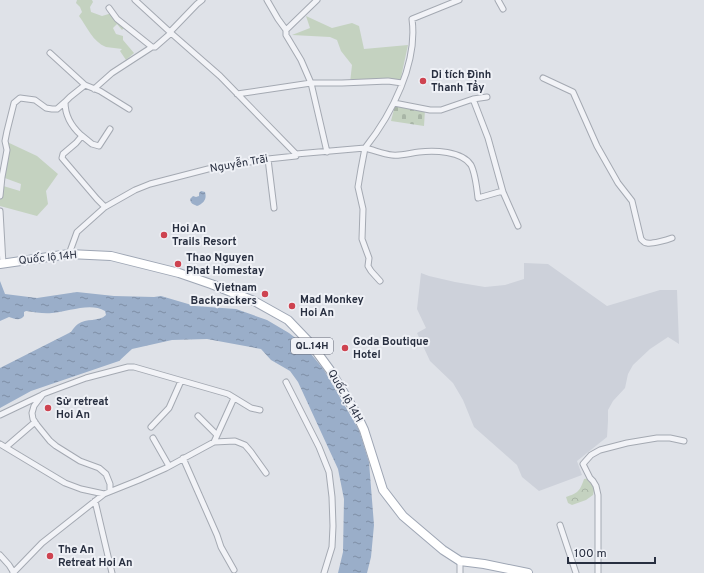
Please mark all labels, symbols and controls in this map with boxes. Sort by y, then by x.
place label: Di tích Đình Thanh Tẩy [431,68,491,95]
marker: Di tích Đình Thanh Tẩy [418,76,428,86]
street label: Nguyễn Trãi [209,151,269,176]
place label: Hoi An Trails Resort [172,222,237,249]
marker: Hoi An Trails Resort [159,230,169,240]
street label: Quốc lộ 14H [18,248,78,268]
place label: Thao Nguyen Phat Homestay [186,251,264,278]
marker: Thao Nguyen Phat Homestay [173,259,183,269]
place label: Vietnam Backpackers [191,281,257,308]
marker: Vietnam Backpackers [260,289,270,299]
place label: Mad Monkey Hoi An [300,293,364,320]
marker: Mad Monkey Hoi An [287,301,297,311]
place label: Goda Boutique Hotel [353,335,429,362]
road number: QL.14H [291,338,333,354]
marker: Goda Boutique Hotel [340,343,350,353]
street label: Quốc lộ 14H [324,367,366,425]
place label: Sử retreat Hoi An [56,395,109,422]
marker: Sử retreat Hoi An [43,403,53,413]
scale bar [568,539,655,565]
place label: The An Retreat Hoi An [58,543,133,570]
text: 100 m [574,546,607,562]
marker: The An Retreat Hoi An [45,551,55,561]

